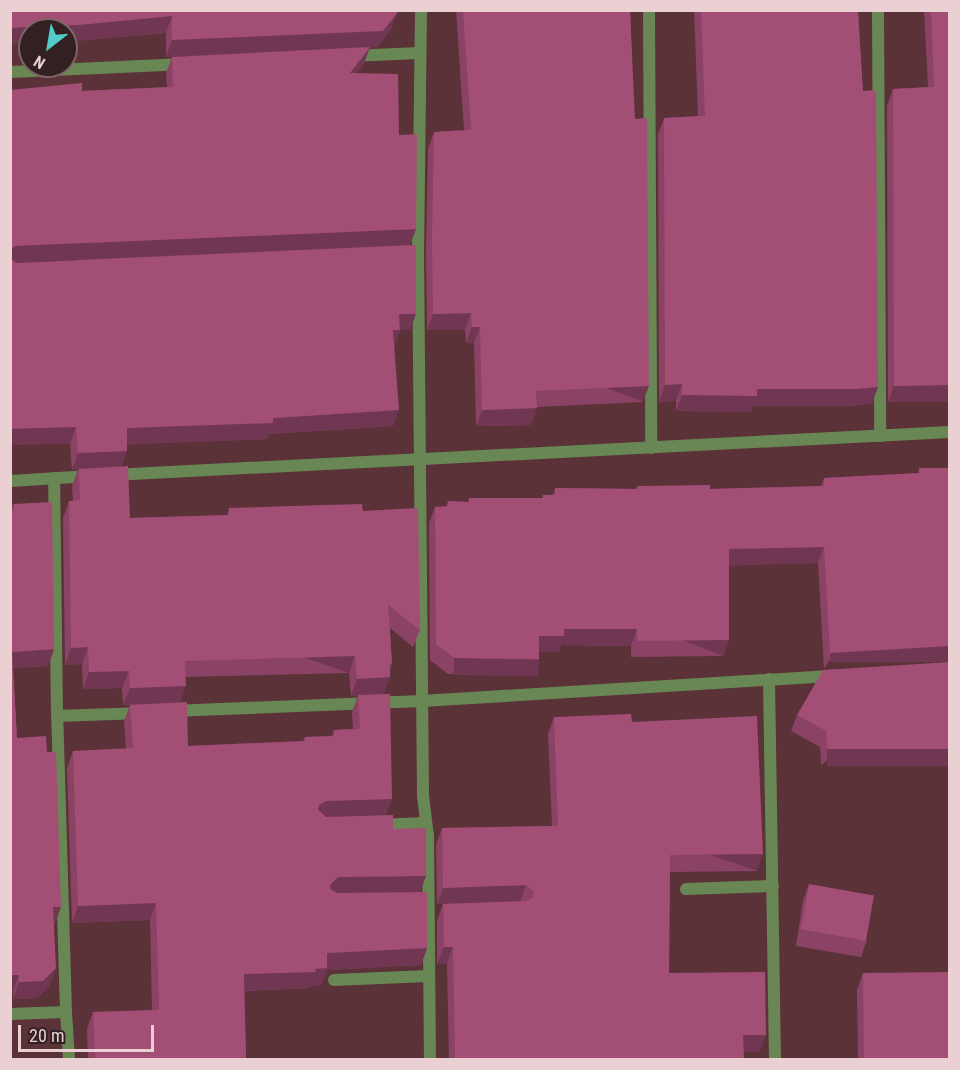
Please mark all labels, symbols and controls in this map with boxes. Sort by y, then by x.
north arrow [18,18,78,78]
text: N [30,51,49,73]
scale bar [21,1013,158,1051]
text: 20 m [29,1025,64,1046]

